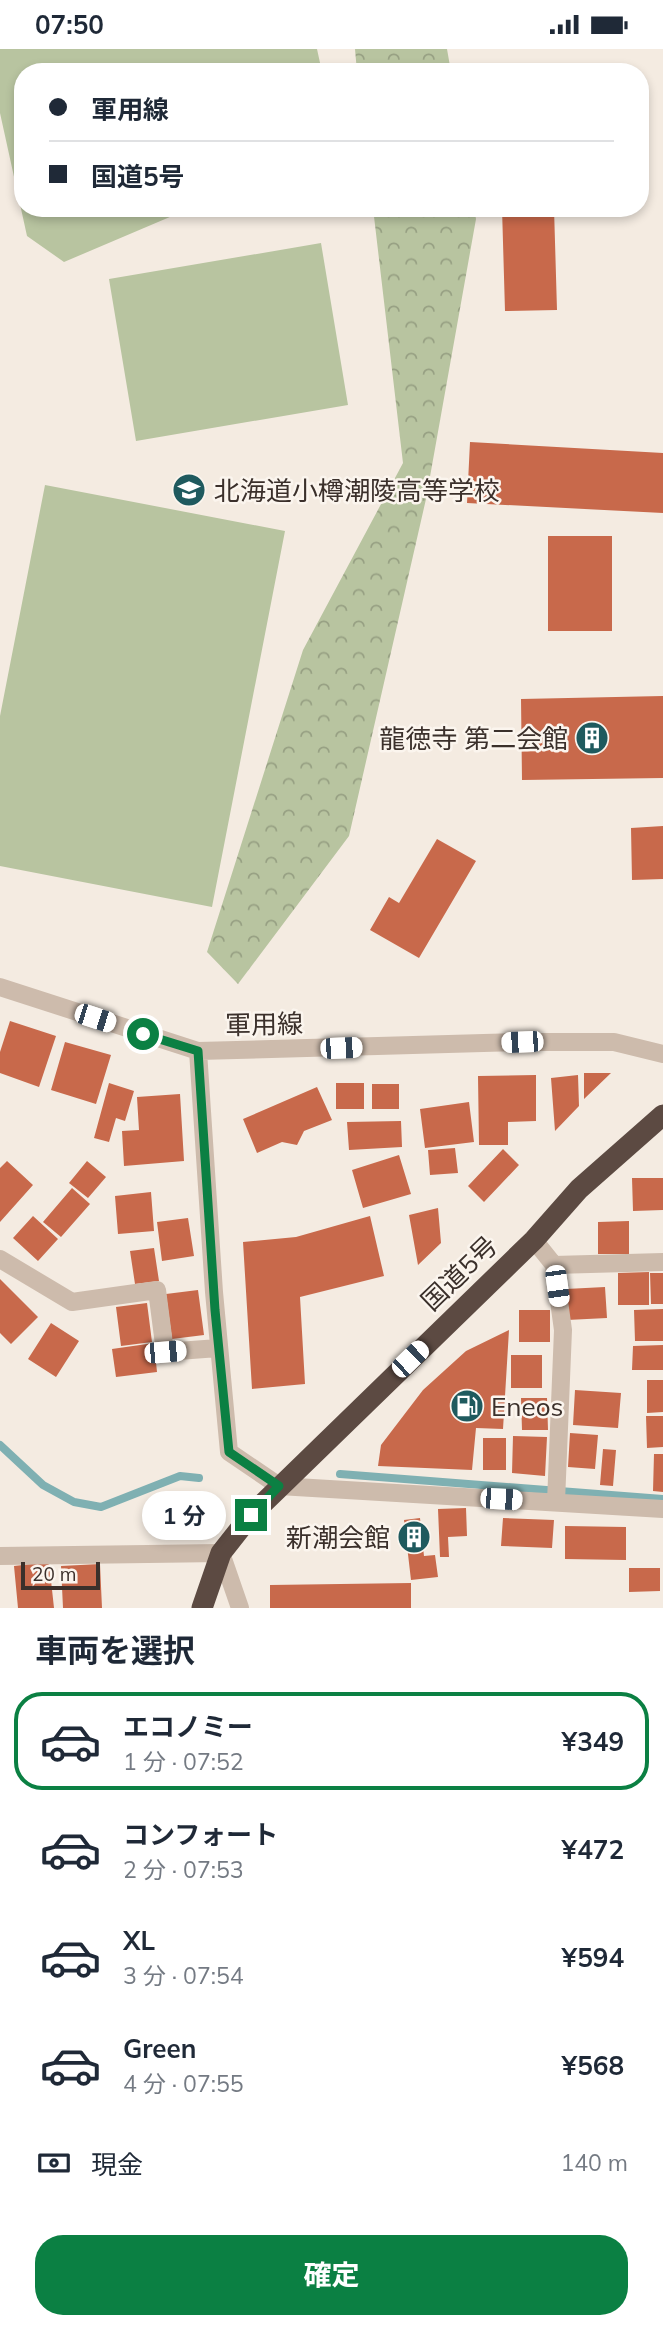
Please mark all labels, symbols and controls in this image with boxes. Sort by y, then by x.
text: 07:50 [35,8,104,41]
text: 軍用線 [91,93,169,126]
text: 国道5号 [91,160,185,193]
school or university icon: 北海道小樽潮陵高等学校 [170,471,208,509]
place label: 北海道小樽潮陵高等学校 [214,474,500,507]
building icon: 龍徳寺 第二会館 [573,719,611,757]
place label: 龍徳寺 第二会館 [379,722,568,755]
car [72,1002,119,1034]
street label: 軍用線 [225,1007,303,1041]
route start [127,1018,159,1050]
car [501,1031,544,1053]
car [320,1037,363,1059]
street label: 国道5号 [414,1229,504,1317]
car [544,1264,571,1308]
car [388,1337,433,1381]
car [144,1340,187,1364]
fuel station icon: Eneos [448,1387,486,1425]
place label: Eneos [491,1390,563,1423]
car [480,1487,523,1511]
callout: 1 分 [142,1491,226,1539]
route end [235,1499,267,1531]
text: 1 分 [162,1501,206,1530]
building icon: 新潮会館 [395,1518,433,1556]
place label: 新潮会館 [286,1521,390,1554]
scale bar [21,1559,100,1591]
text: 20 m [32,1562,76,1586]
text: 車両を選択 [35,1630,195,1670]
icon: car [39,1710,102,1773]
text: エコノミー [123,1710,253,1743]
text: ¥349 [562,1725,624,1758]
text: 1 分 · 07:52 [123,1747,244,1776]
icon: car [39,1818,102,1881]
text: コンフォート [123,1818,278,1851]
text: ¥472 [562,1833,624,1866]
text: 2 分 · 07:53 [123,1855,244,1884]
text: XL [123,1924,155,1957]
icon: car [39,1926,102,1989]
text: ¥594 [562,1941,624,1974]
text: 3 分 · 07:54 [123,1961,244,1990]
text: Green [123,2032,196,2065]
icon: car [39,2034,102,2097]
text: ¥568 [562,2049,624,2082]
text: 4 分 · 07:55 [123,2069,244,2098]
icon: cash [35,2144,73,2182]
text: 現金 [91,2148,143,2181]
text: 140 m [560,2148,628,2177]
button: 確定 [35,2235,628,2315]

